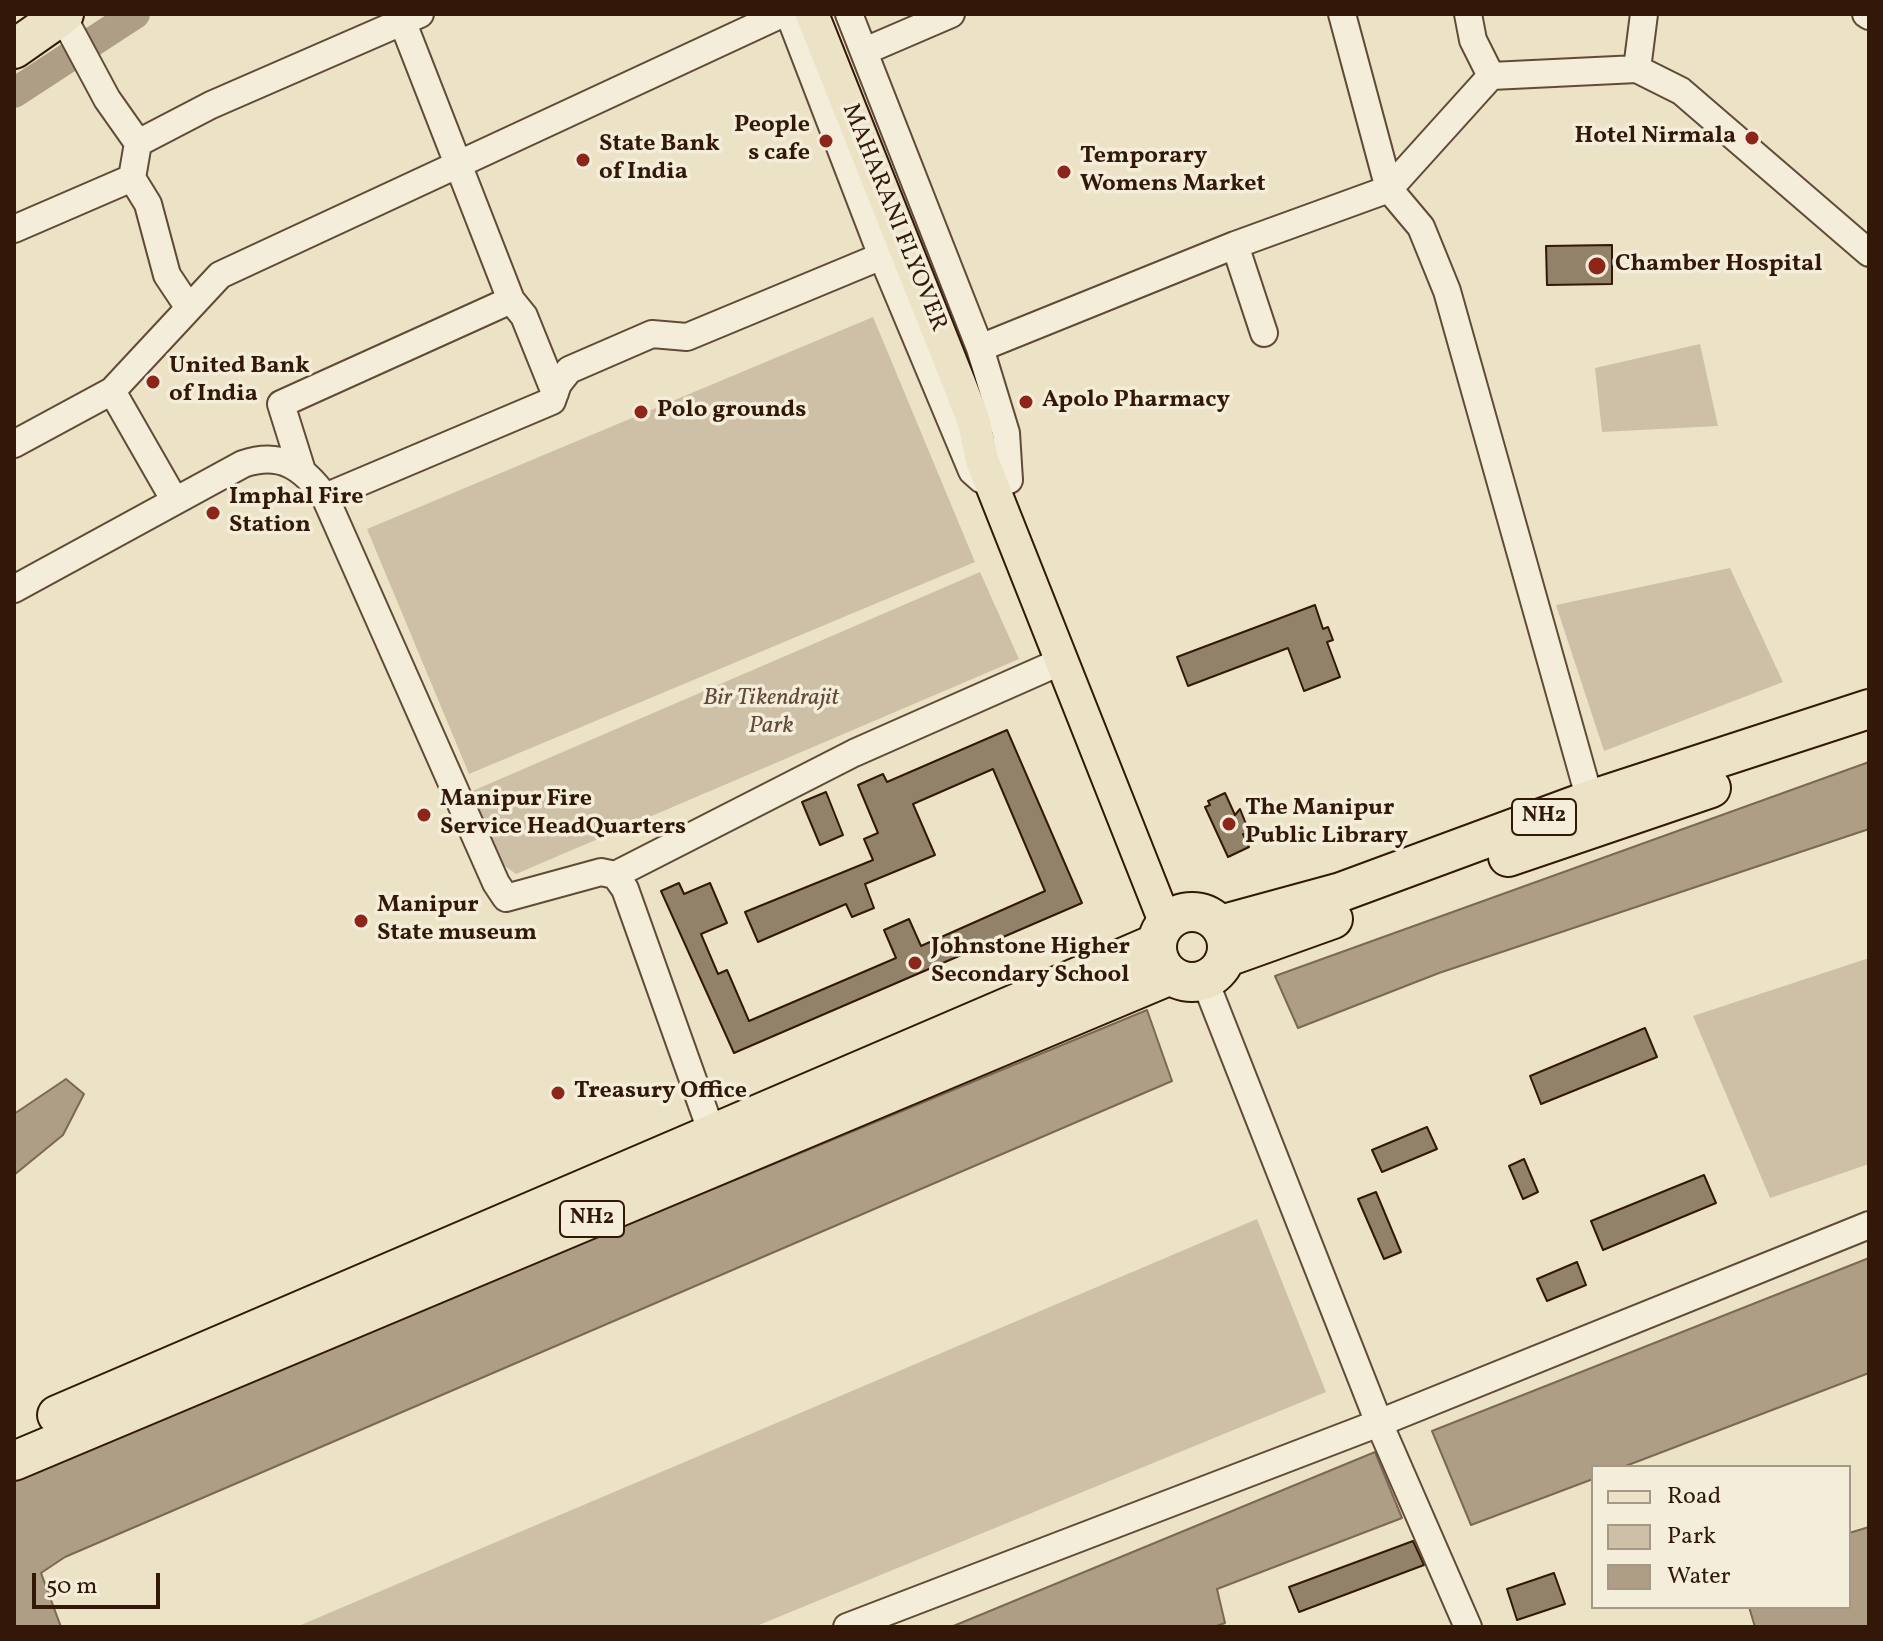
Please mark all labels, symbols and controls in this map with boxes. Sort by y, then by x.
street label: MAHARANI FLYOVER [834,100,952,336]
place label: People s cafe [734,113,810,169]
place label: Hotel Nirmala [1575,124,1736,152]
marker: Hotel Nirmala [1743,129,1761,147]
place label: State Bank of India [599,132,720,188]
marker: People s cafe [817,132,835,150]
place label: Temporary Womens Market [1080,144,1266,200]
marker: State Bank of India [574,151,592,169]
marker: Temporary Womens Market [1055,163,1073,181]
place label: Chamber Hospital [1615,252,1822,280]
marker: Chamber Hospital [1586,255,1608,277]
place label: United Bank of India [169,354,310,410]
marker: United Bank of India [144,373,162,391]
place label: Apolo Pharmacy [1042,388,1230,416]
marker: Apolo Pharmacy [1017,393,1035,411]
place label: Polo grounds [657,398,806,426]
marker: Polo grounds [632,403,650,421]
place label: Imphal Fire Station [229,485,364,541]
marker: Imphal Fire Station [204,504,222,522]
park label: Bir Tikendrajit Park [703,686,839,742]
place label: Manipur Fire Service HeadQuarters [440,787,686,843]
place label: The Manipur Public Library [1245,796,1408,852]
road number: NH2 [1512,799,1576,835]
marker: Manipur Fire Service HeadQuarters [415,806,433,824]
marker: The Manipur Public Library [1220,815,1238,833]
place label: Manipur State museum [377,893,537,949]
marker: Manipur State museum [352,912,370,930]
place label: Johnstone Higher Secondary School [931,935,1130,991]
marker: Johnstone Higher Secondary School [906,954,924,972]
place label: Treasury Office [574,1079,747,1107]
marker: Treasury Office [549,1084,567,1102]
road number: NH2 [560,1201,624,1237]
legend [1591,1465,1851,1609]
text: Road [1667,1480,1721,1514]
text: Park [1667,1520,1716,1554]
scale bar [36,1557,164,1607]
text: Water [1667,1560,1731,1594]
text: 50 m [46,1570,98,1604]

